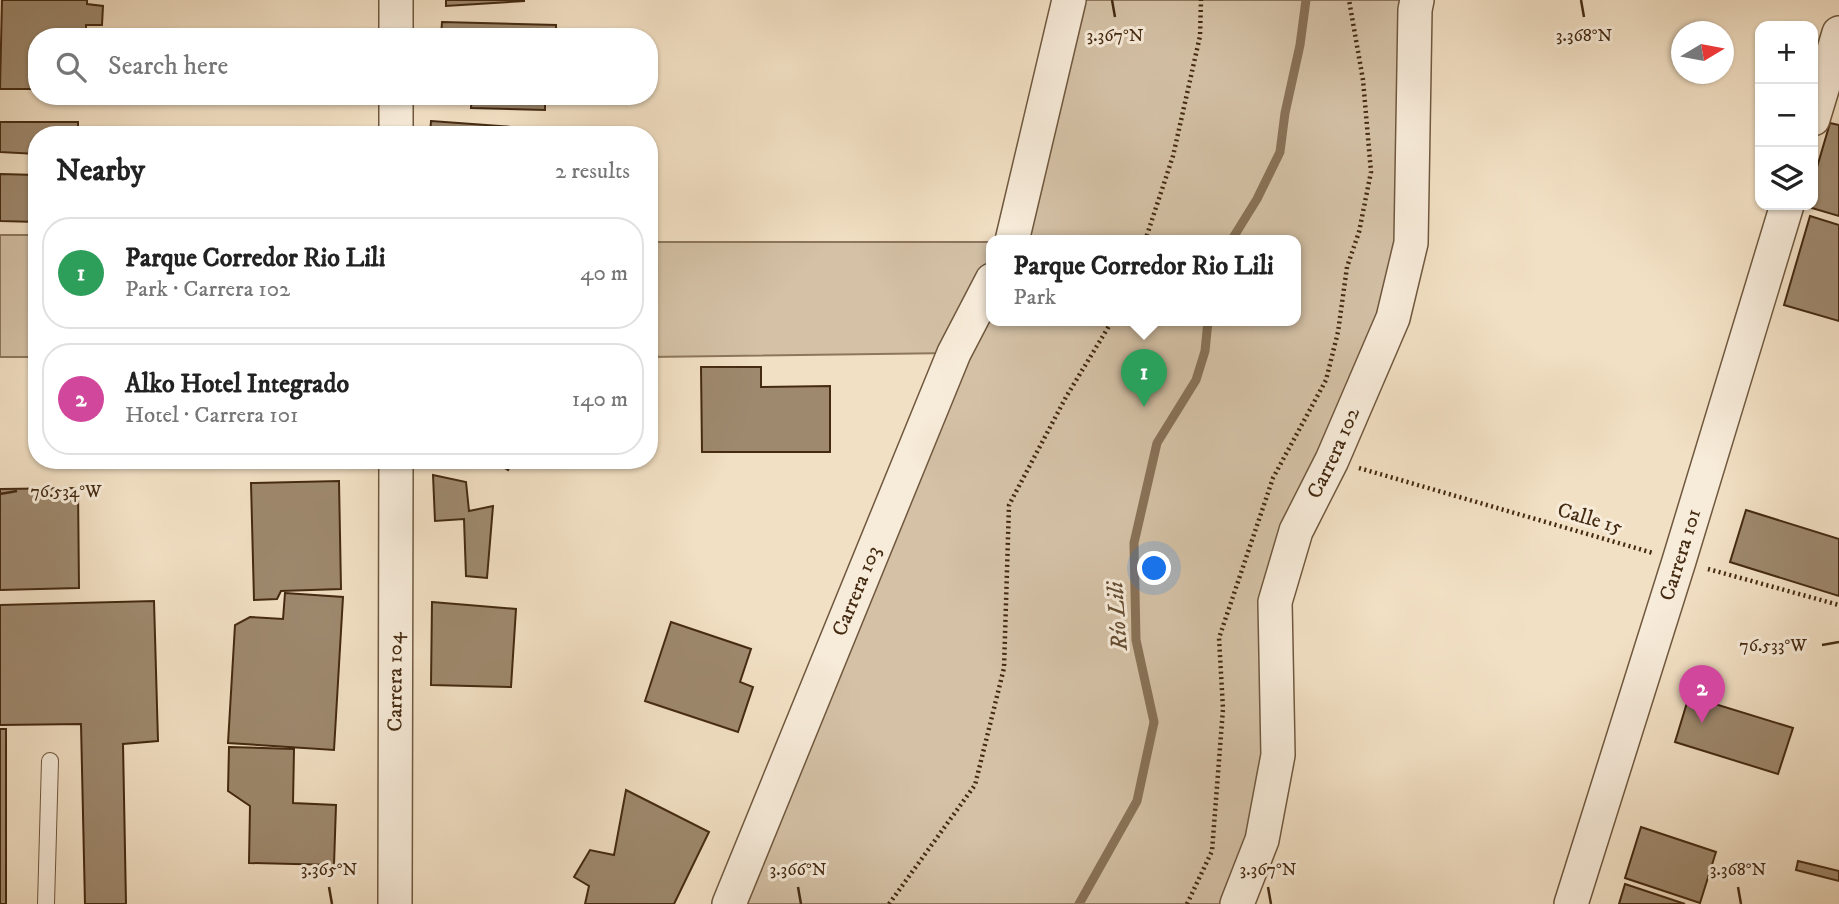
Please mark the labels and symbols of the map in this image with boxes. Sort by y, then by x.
north arrow [1671,21,1734,84]
text: 3.367°N [1086,25,1144,47]
text: 3.368°N [1556,25,1613,47]
pin: 1 [1121,349,1167,407]
street label: Carrera 102 [1302,403,1366,503]
text: 76.534°W [30,481,102,503]
street label: Calle 15 [1554,497,1626,541]
street label: Carrera 101 [1654,506,1707,604]
street label: Carrera 103 [827,542,887,640]
your location [1137,551,1171,585]
water label: Río Lili [1101,579,1135,652]
street label: Carrera 104 [382,631,409,732]
text: 76.533°W [1739,635,1807,657]
pin: 2 [1679,665,1725,723]
text: 3.365°N [301,859,357,881]
text: 3.366°N [770,859,827,881]
text: 3.367°N [1239,859,1297,881]
text: 3.368°N [1710,859,1767,881]

